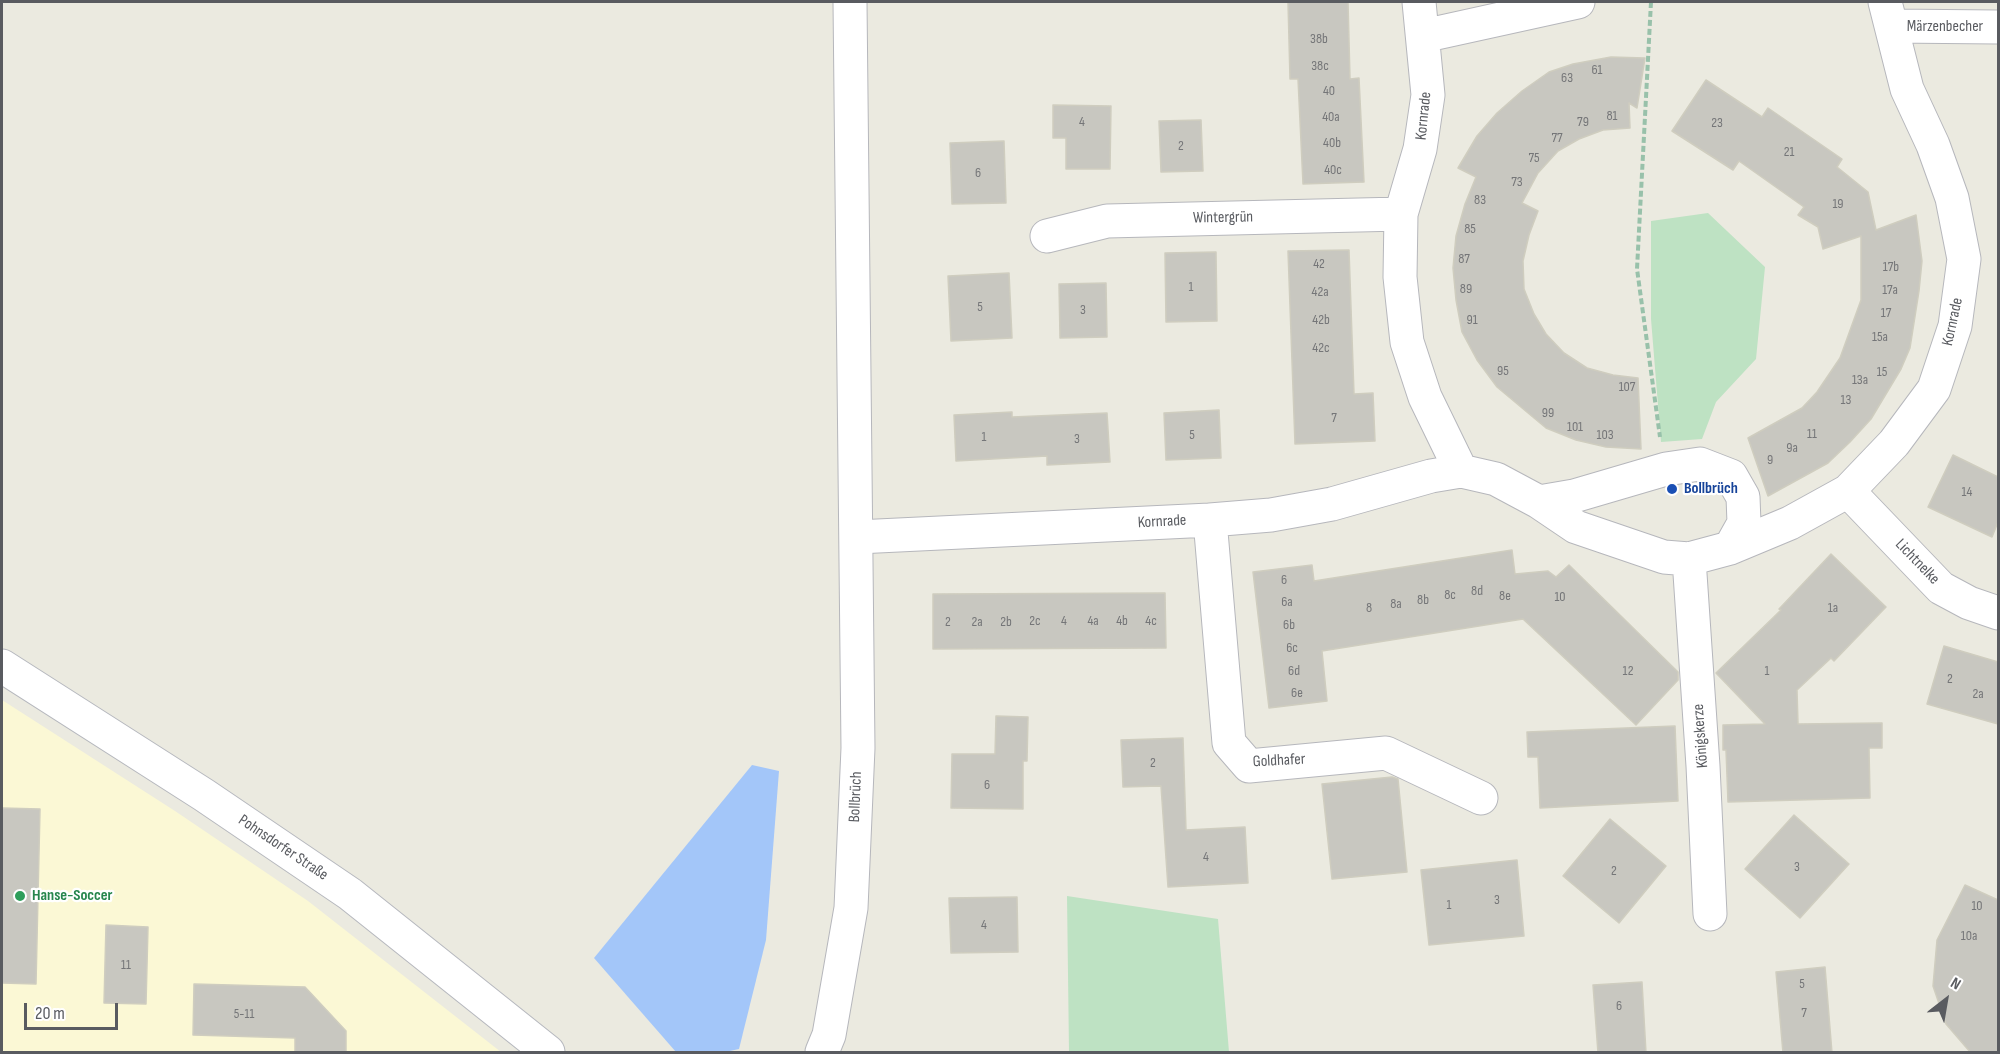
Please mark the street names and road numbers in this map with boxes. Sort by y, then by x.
street label: Märzenbecher [1907,17,1983,37]
street label: Kornrade [1412,91,1436,141]
street label: Wintergrün [1193,208,1253,228]
street label: Kornrade [1939,296,1967,348]
street label: Kornrade [1137,511,1187,533]
street label: Lichtnelke [1891,535,1943,589]
street label: Königskerze [1689,703,1713,769]
street label: Goldhafer [1252,750,1306,772]
street label: Bollbrüch [846,771,866,823]
street label: Pohnsdorfer Straße [234,811,332,885]

